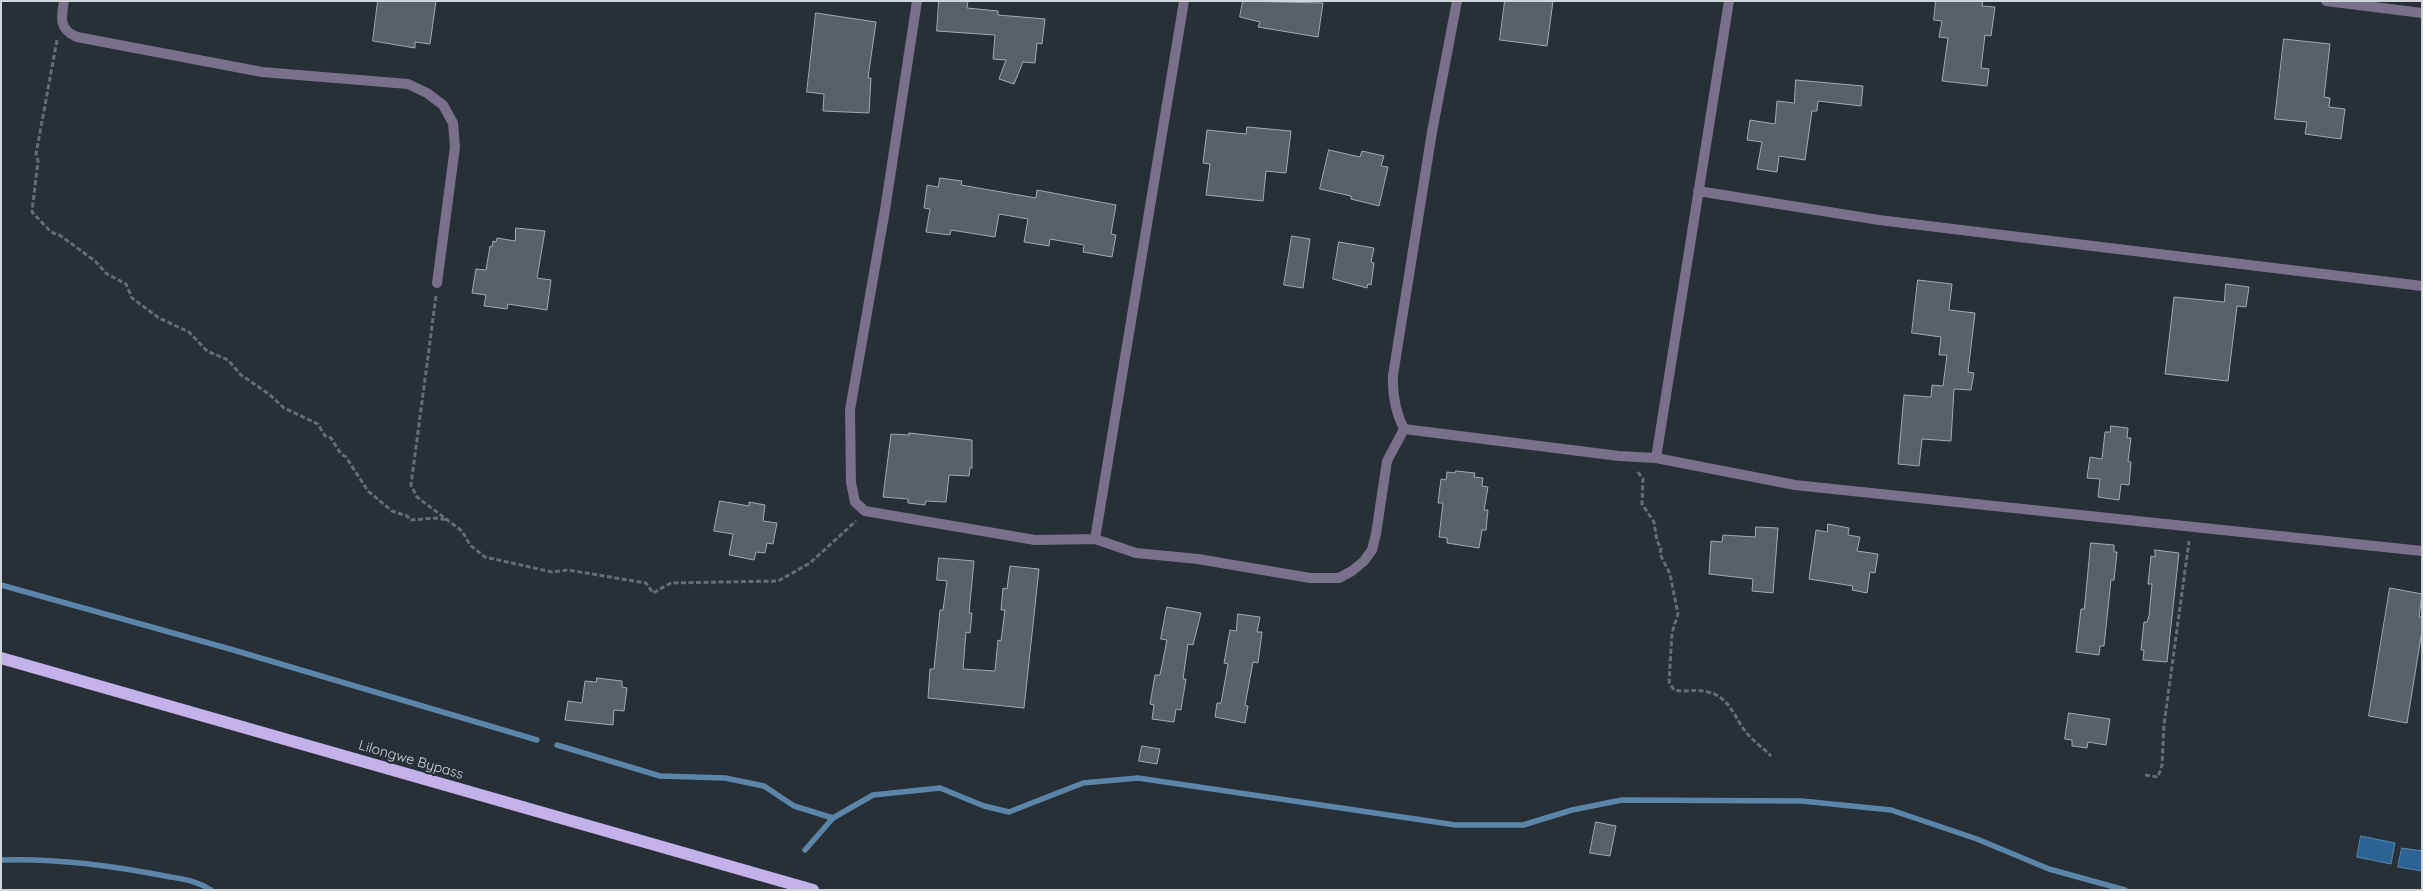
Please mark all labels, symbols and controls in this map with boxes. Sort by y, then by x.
street label: Lilongwe Bypass [357,737,465,783]

